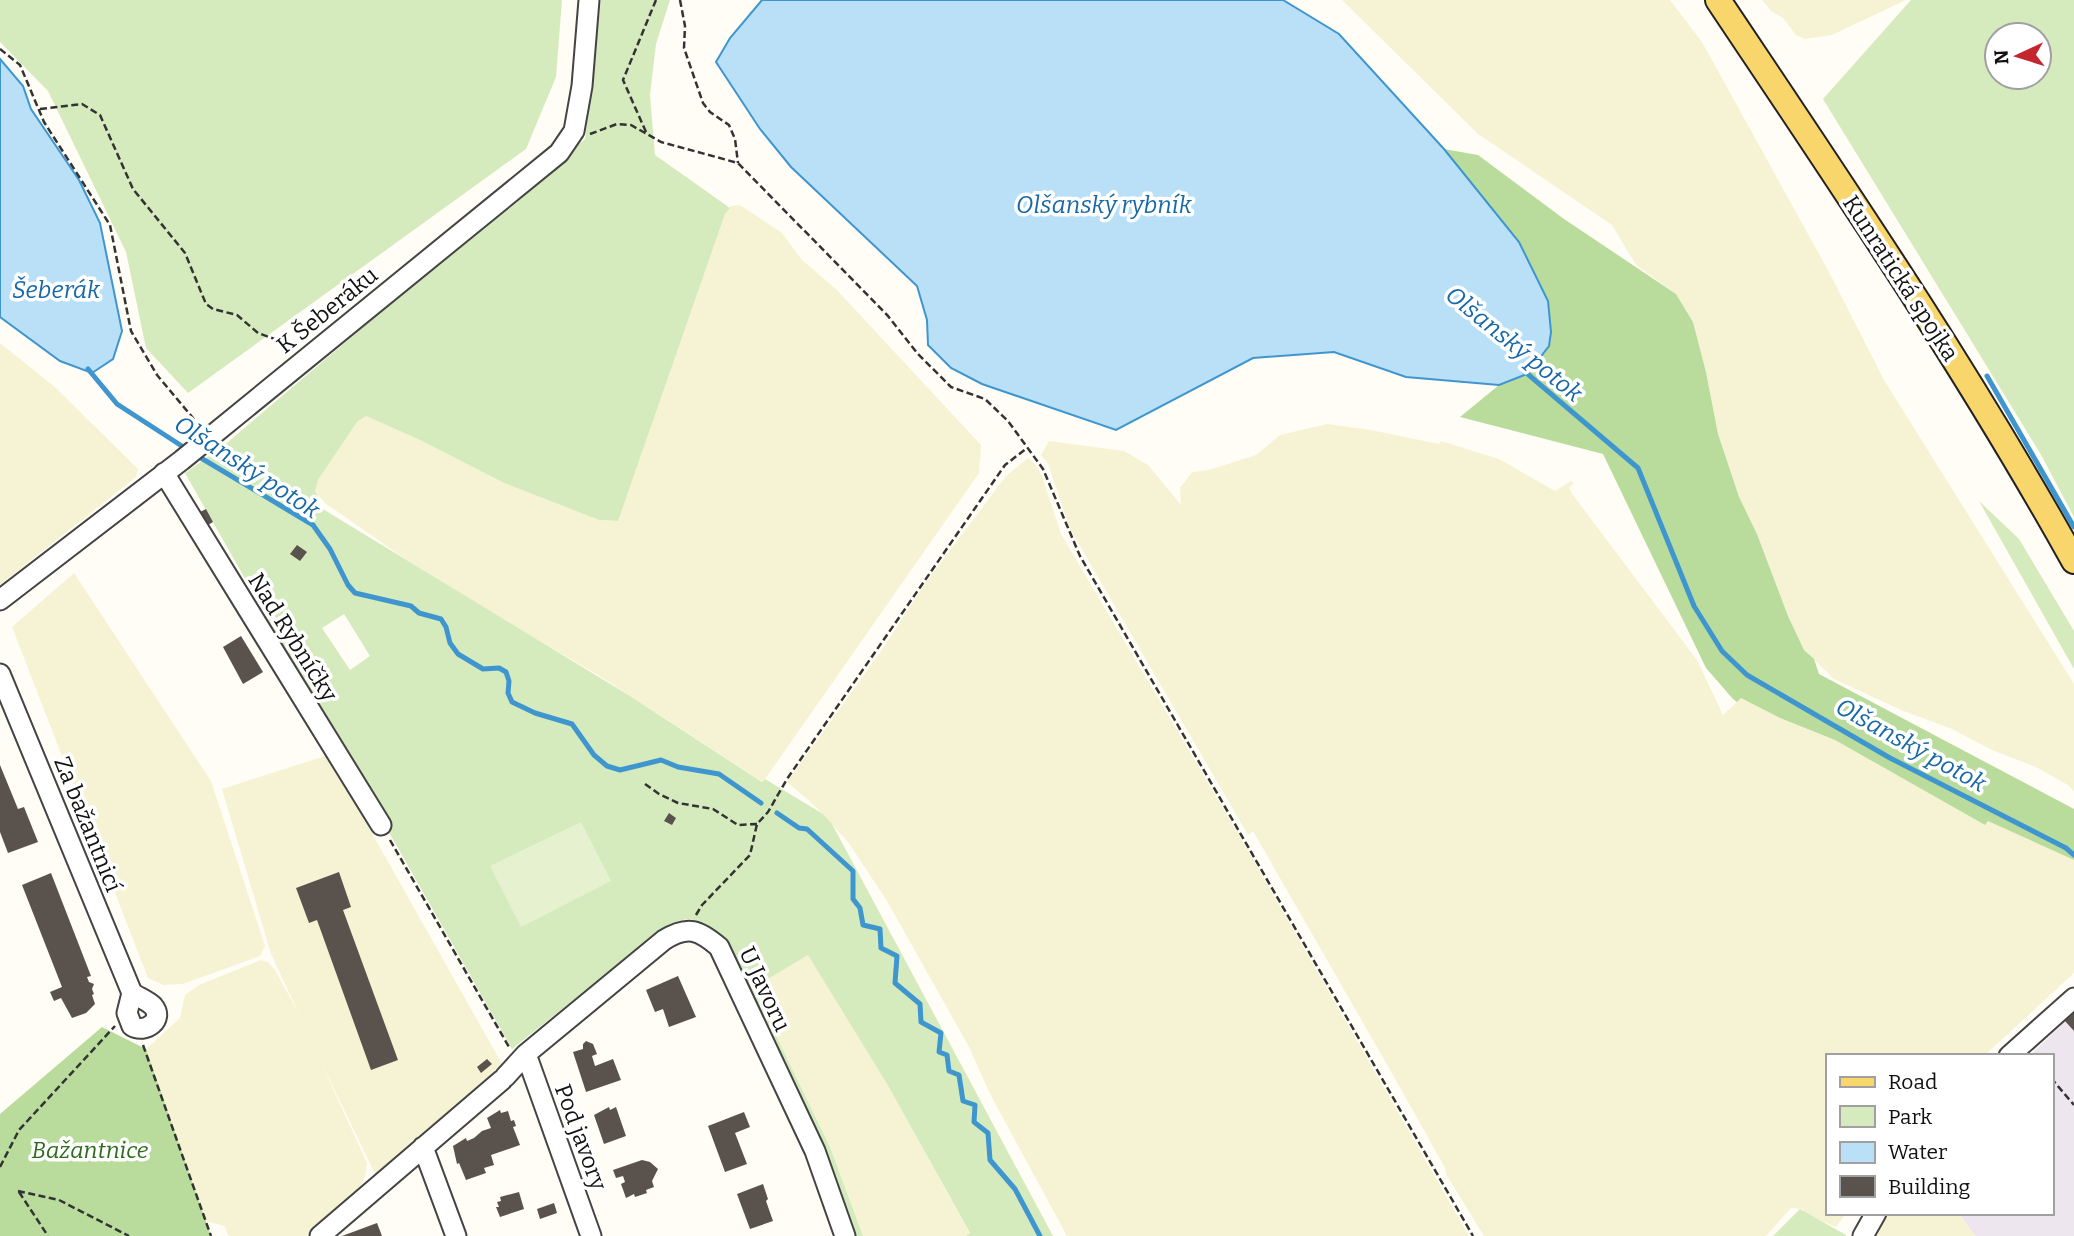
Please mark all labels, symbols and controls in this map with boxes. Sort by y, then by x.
north arrow [1983,21,2053,91]
text: N [1990,49,2014,65]
street label: Kunratická spojka [1837,190,1965,366]
water label: Olšanský rybník [1016,191,1193,219]
street label: K Šeberáku [271,261,383,359]
water label: Šeberák [12,275,101,304]
water label: Olšanský potok [1440,280,1589,408]
water label: Olšanský potok [169,410,326,525]
street label: Nad Rybníčky [242,568,344,707]
water label: Olšanský potok [1831,692,1992,798]
street label: Za bažantnicí [48,752,128,896]
street label: U Javoru [733,942,797,1036]
legend [1826,1054,2053,1215]
text: Road [1888,1069,1937,1095]
street label: Pod javory [549,1080,613,1195]
text: Park [1888,1104,1932,1130]
park label: Bažantnice [32,1136,149,1164]
text: Water [1888,1139,1947,1165]
text: Building [1888,1174,1971,1200]

